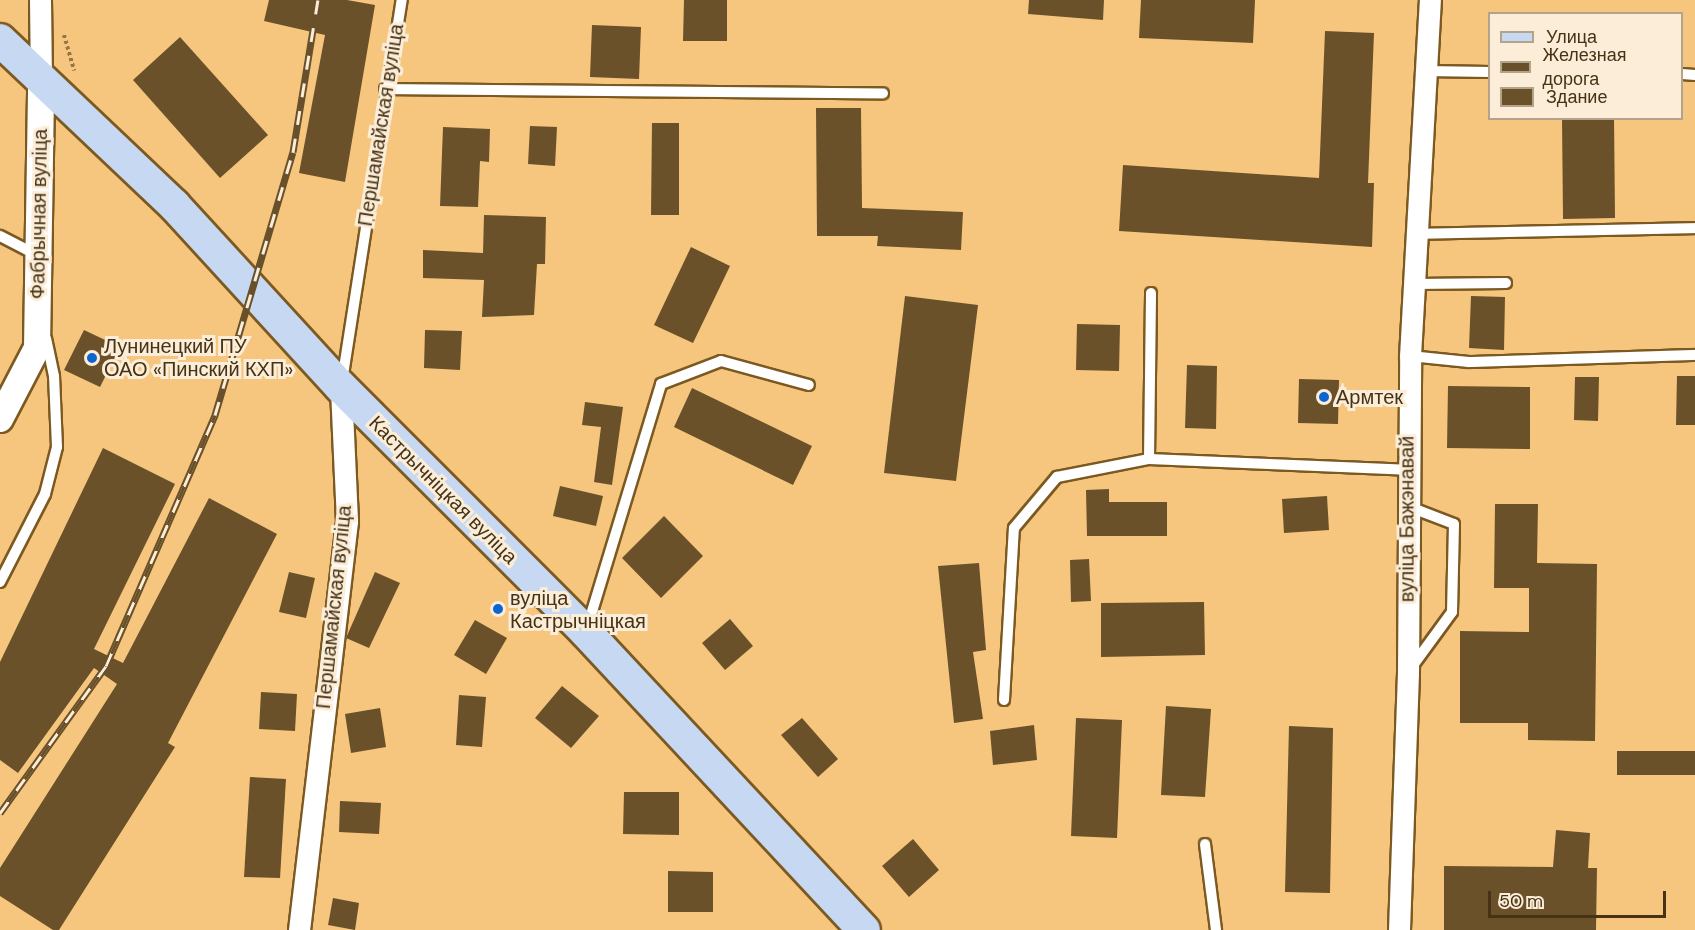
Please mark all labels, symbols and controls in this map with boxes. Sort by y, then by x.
legend [1488,12,1683,120]
street label: Першамайская вуліца [353,22,409,228]
text: Улица [1546,25,1597,49]
text: Железная дорога [1543,43,1626,91]
text: Здание [1546,85,1607,109]
street label: Фабрычная вуліца [26,129,52,299]
place label: Лунинецкий ПУ ОАО «Пинский КХП» [104,334,293,381]
marker: Лунинецкий ПУ ОАО «Пинский КХП» [85,351,99,365]
place label: Армтек [1336,385,1403,409]
marker: Армтек [1317,390,1331,404]
street label: Кастрычніцкая вуліца [364,411,522,569]
street label: вуліца Бажэнавай [1395,436,1419,602]
street label: Першамайская вуліца [311,504,357,710]
place label: вуліца Кастрычніцкая [510,586,646,633]
marker: вуліца Кастрычніцкая [491,602,505,616]
scale bar [1491,879,1670,917]
text: 50 m [1499,889,1543,913]

